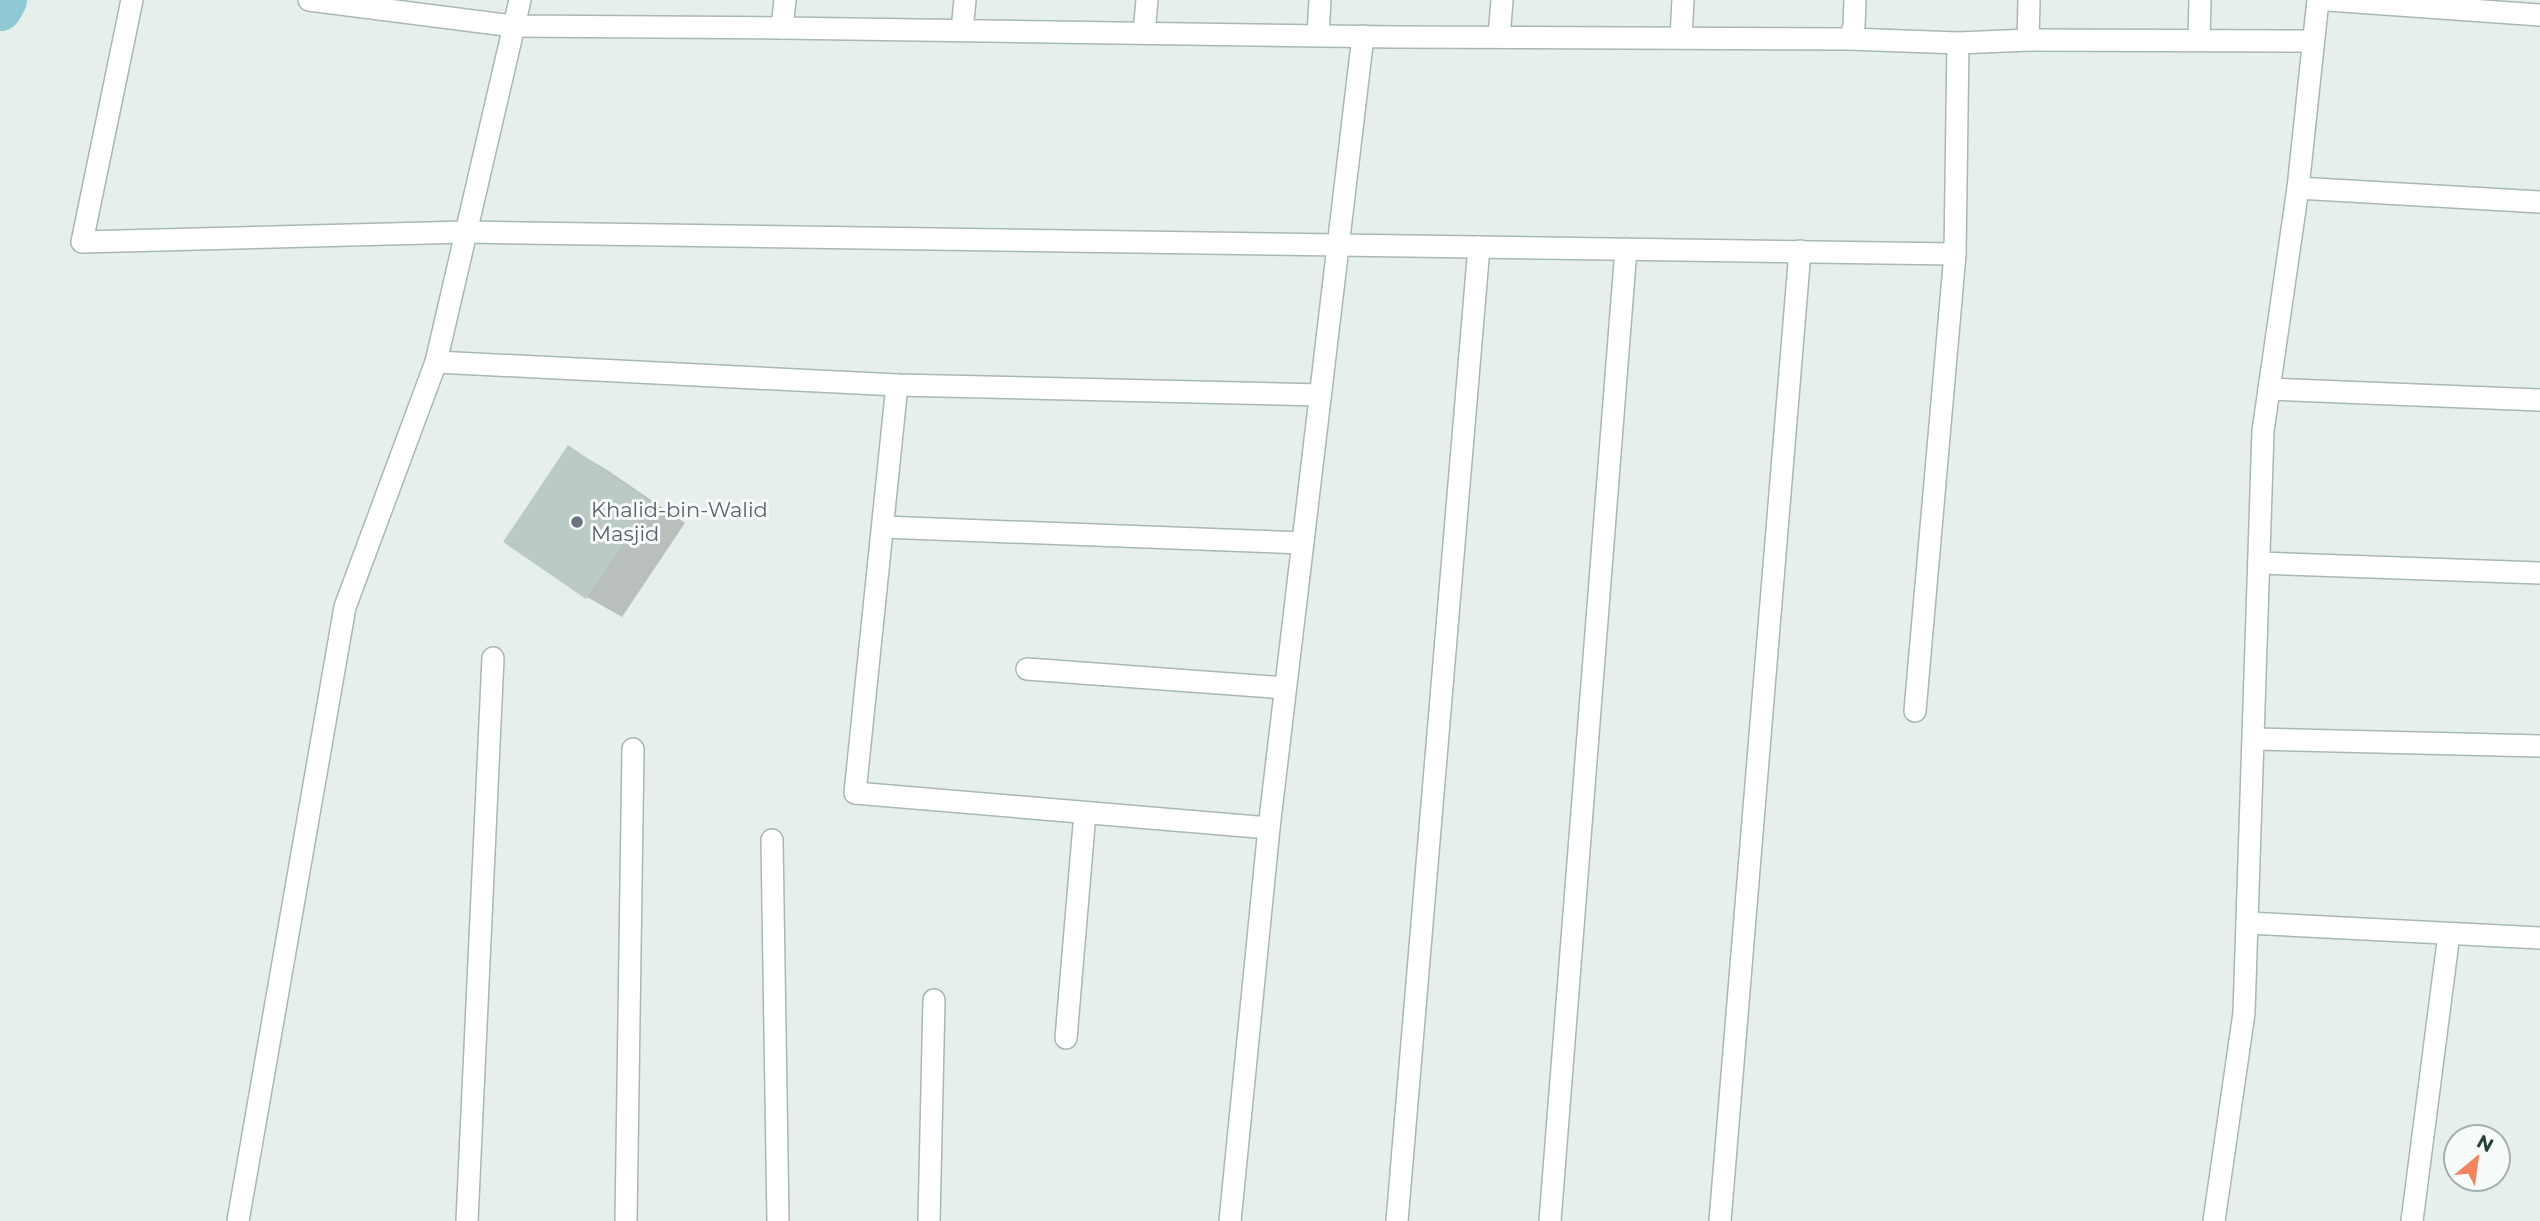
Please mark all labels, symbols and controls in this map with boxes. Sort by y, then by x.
place label: Khalid-bin-Walid Masjid [591,497,768,546]
marker: Khalid-bin-Walid Masjid [569,514,585,530]
north arrow [2442,1123,2512,1193]
text: N [2473,1130,2497,1157]

